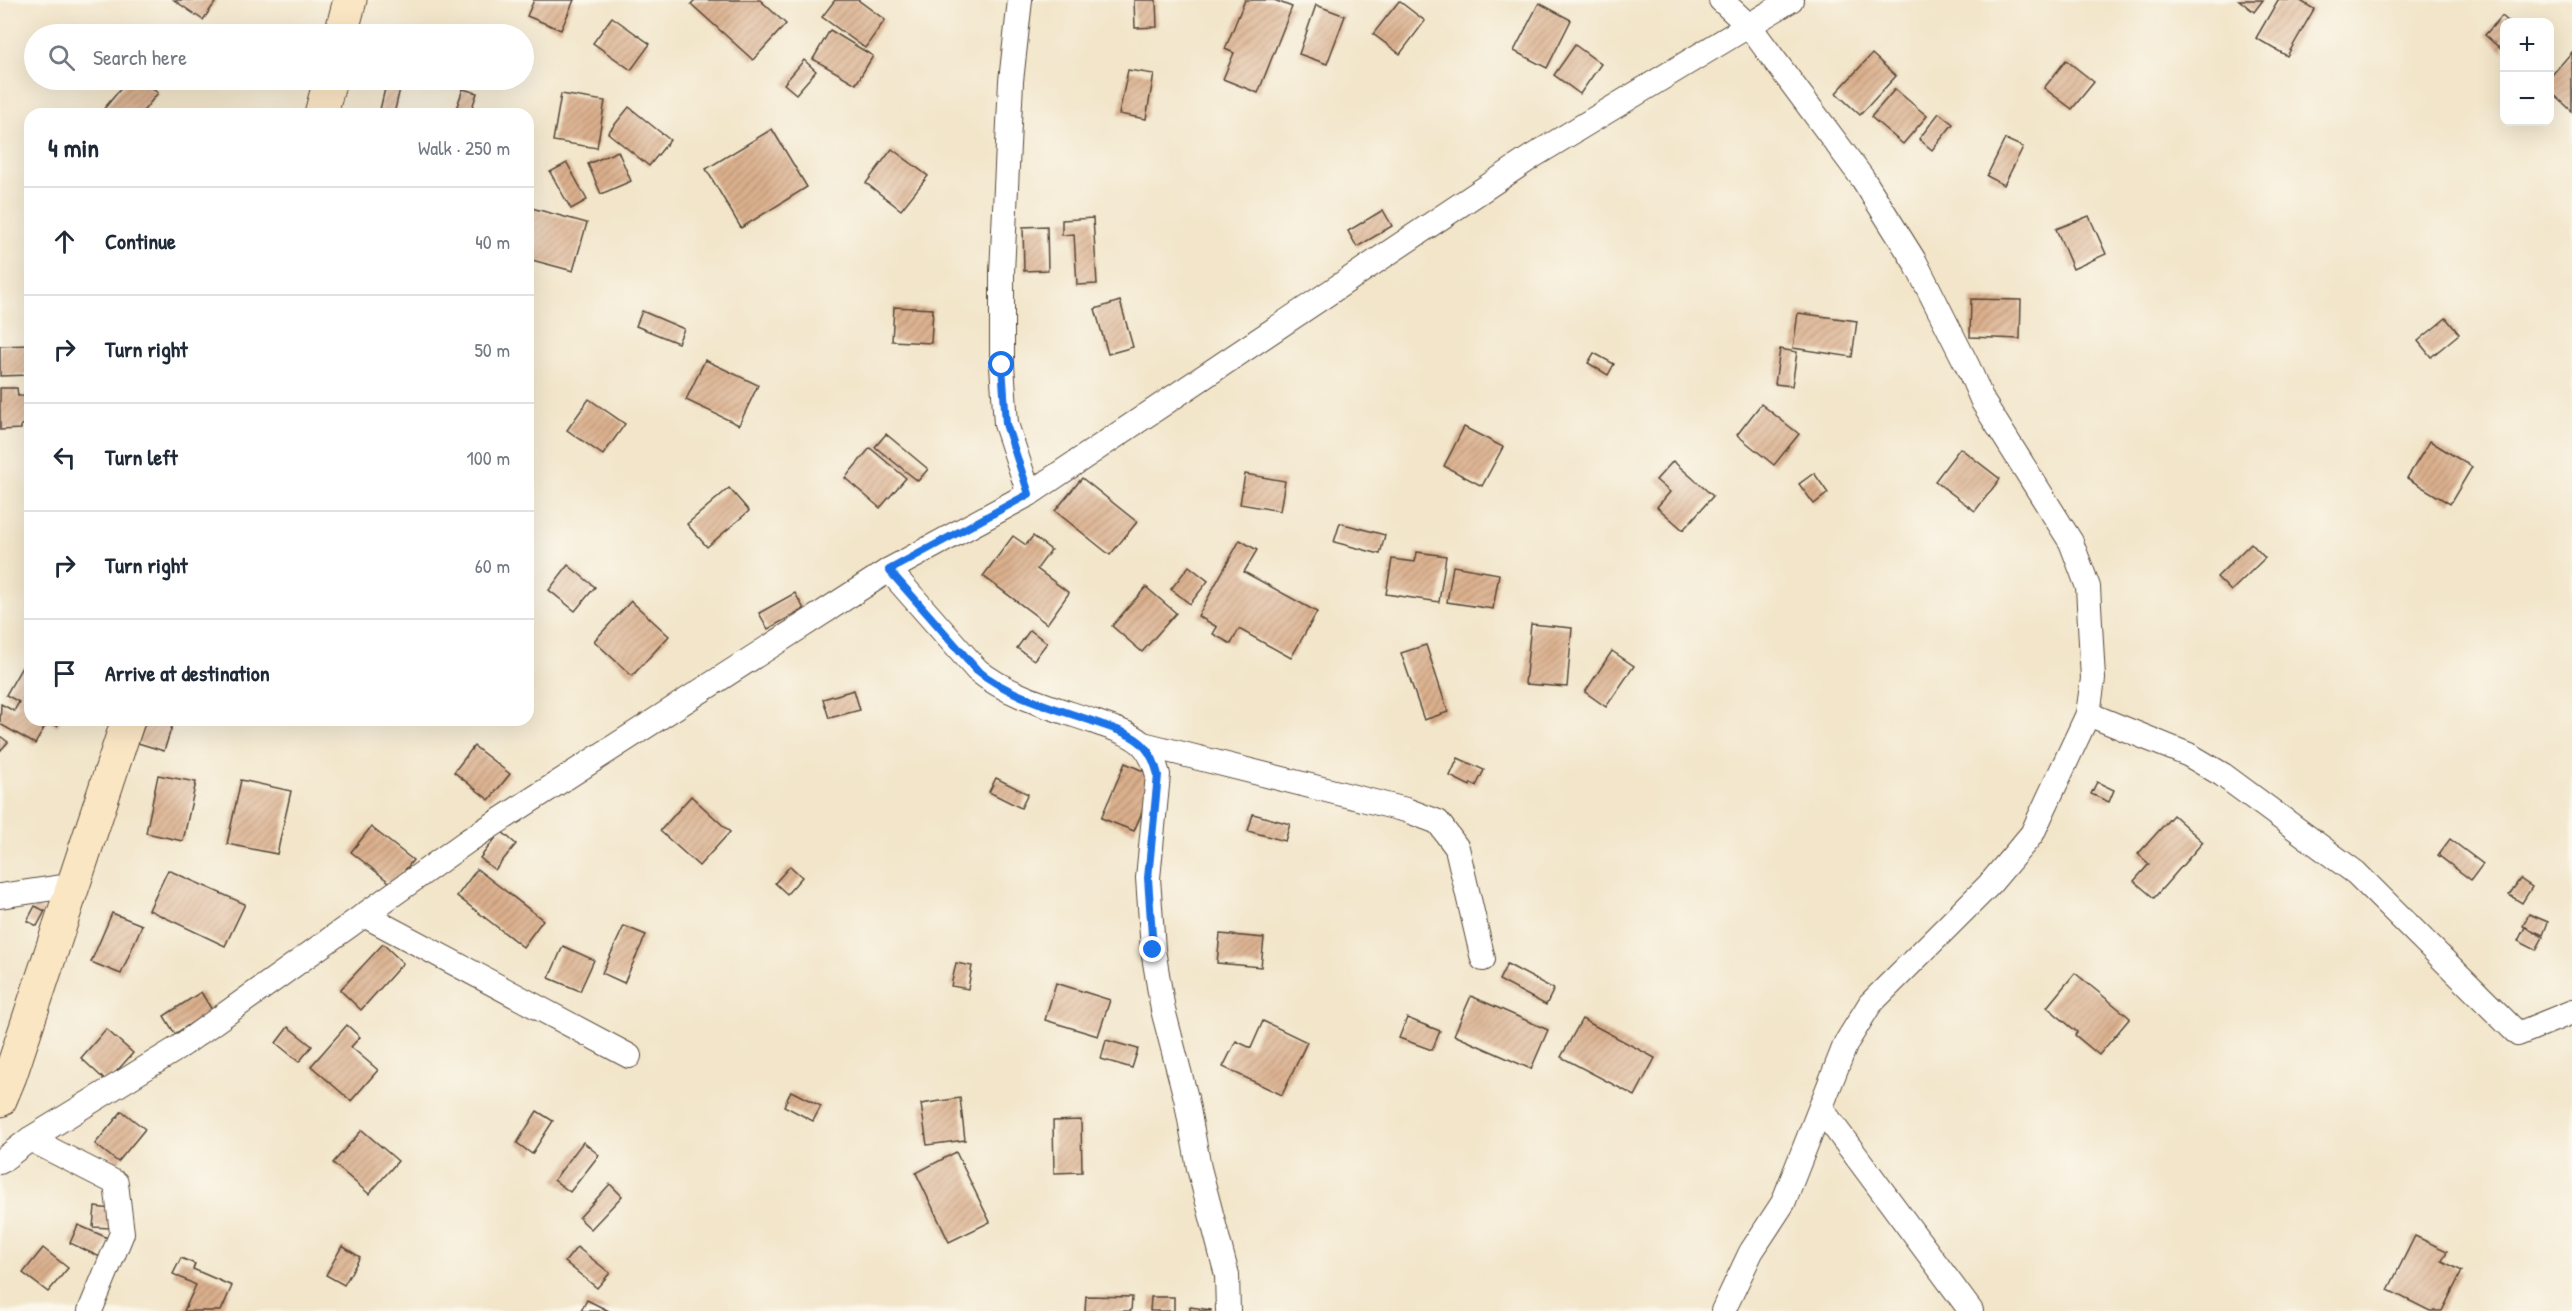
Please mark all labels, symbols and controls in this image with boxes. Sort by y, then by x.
map controls [2500,18,2554,126]
button: + [2500,18,2554,72]
search box [24,24,534,90]
icon: search [45,41,78,74]
text: Search here [93,42,187,72]
button: − [2500,72,2554,126]
text: 4 min [48,130,99,165]
text: Walk · 250 m [418,134,510,161]
icon: ahead [48,225,81,258]
text: Continue [105,226,176,256]
text: 40 m [475,228,510,255]
icon: right [48,333,81,366]
text: Turn right [105,334,188,364]
text: 50 m [474,336,510,363]
route start [988,351,1014,377]
icon: left [48,441,81,474]
text: Turn left [105,442,178,472]
text: 100 m [467,444,510,471]
icon: right [48,549,81,582]
text: Turn right [105,550,188,580]
text: 60 m [475,552,510,579]
icon: arrive [48,657,81,690]
text: Arrive at destination [105,658,270,688]
route end [1139,936,1165,962]

